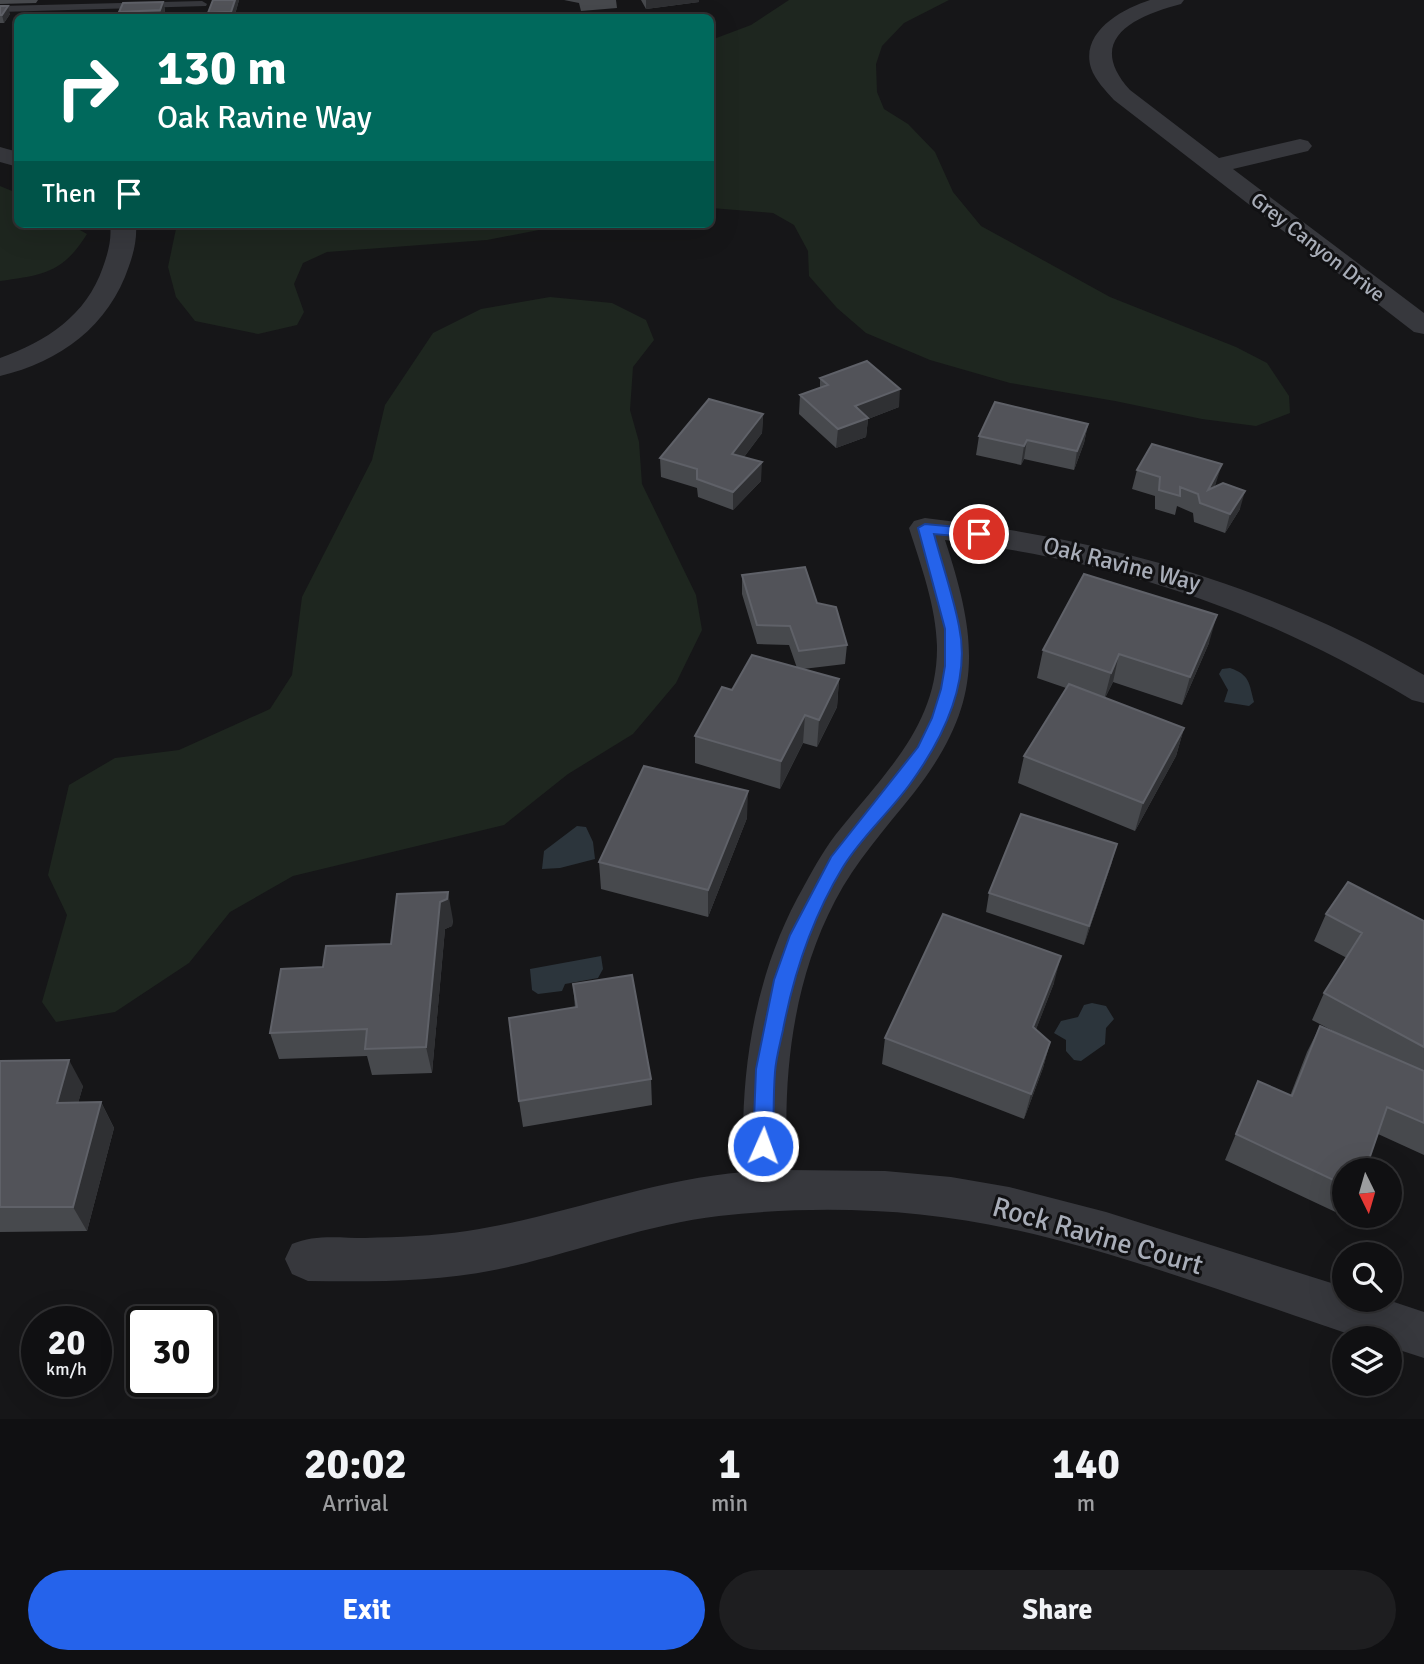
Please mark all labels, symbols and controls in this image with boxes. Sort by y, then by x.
text: 130 m [157,38,287,98]
icon: right [42,42,133,133]
text: Oak Ravine Way [157,98,372,137]
icon: arrive [110,175,148,213]
text: Then [42,178,96,210]
street label: Grey Canyon Drive [1246,186,1390,308]
pin [949,504,1009,564]
icon: arrive [960,515,998,553]
street label: Oak Ravine Way [1040,530,1204,598]
position arrow [726,1109,800,1183]
north arrow [1332,1158,1402,1228]
map controls [1332,1158,1402,1396]
street label: Rock Ravine Court [989,1190,1207,1282]
button: search [1332,1242,1402,1312]
speed limit sign: 30 [126,1306,217,1397]
text: 20 [48,1321,85,1364]
button: layers [1332,1326,1402,1396]
text: km/h [46,1358,87,1380]
text: 20:02 [304,1439,407,1490]
text: 1 [718,1439,741,1490]
text: 140 [1052,1439,1120,1490]
text: Arrival [322,1489,389,1518]
text: min [711,1489,748,1518]
text: m [1077,1489,1095,1518]
button: Exit [28,1570,705,1650]
button: Share [719,1570,1396,1650]

